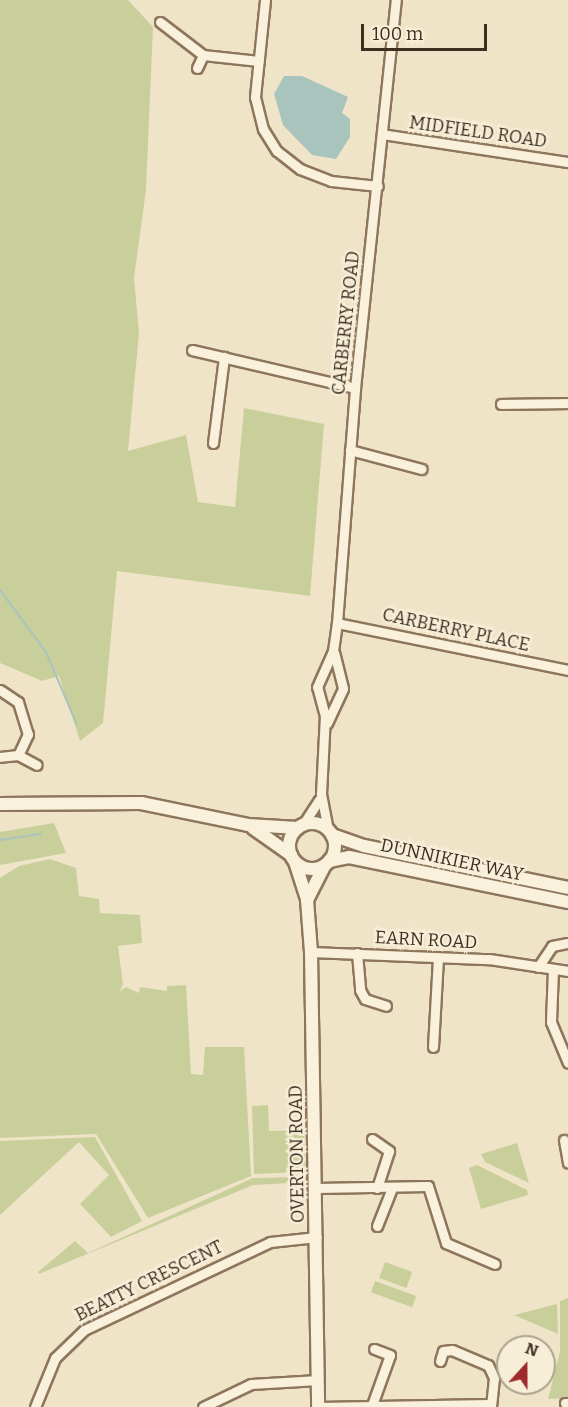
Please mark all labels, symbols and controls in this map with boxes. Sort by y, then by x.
scale bar [364,12,490,50]
text: 100 m [372,23,423,45]
street label: MIDFIELD ROAD [408,112,548,152]
street label: CARBERRY ROAD [328,250,364,396]
street label: CARBERRY PLACE [380,604,532,656]
street label: DUNNIKIER WAY [378,834,526,886]
street label: EARN ROAD [374,927,478,953]
street label: OVERTON ROAD [285,1085,309,1223]
street label: BEATTY CRESCENT [72,1236,226,1326]
north arrow [496,1335,556,1395]
text: N [523,1339,541,1361]

